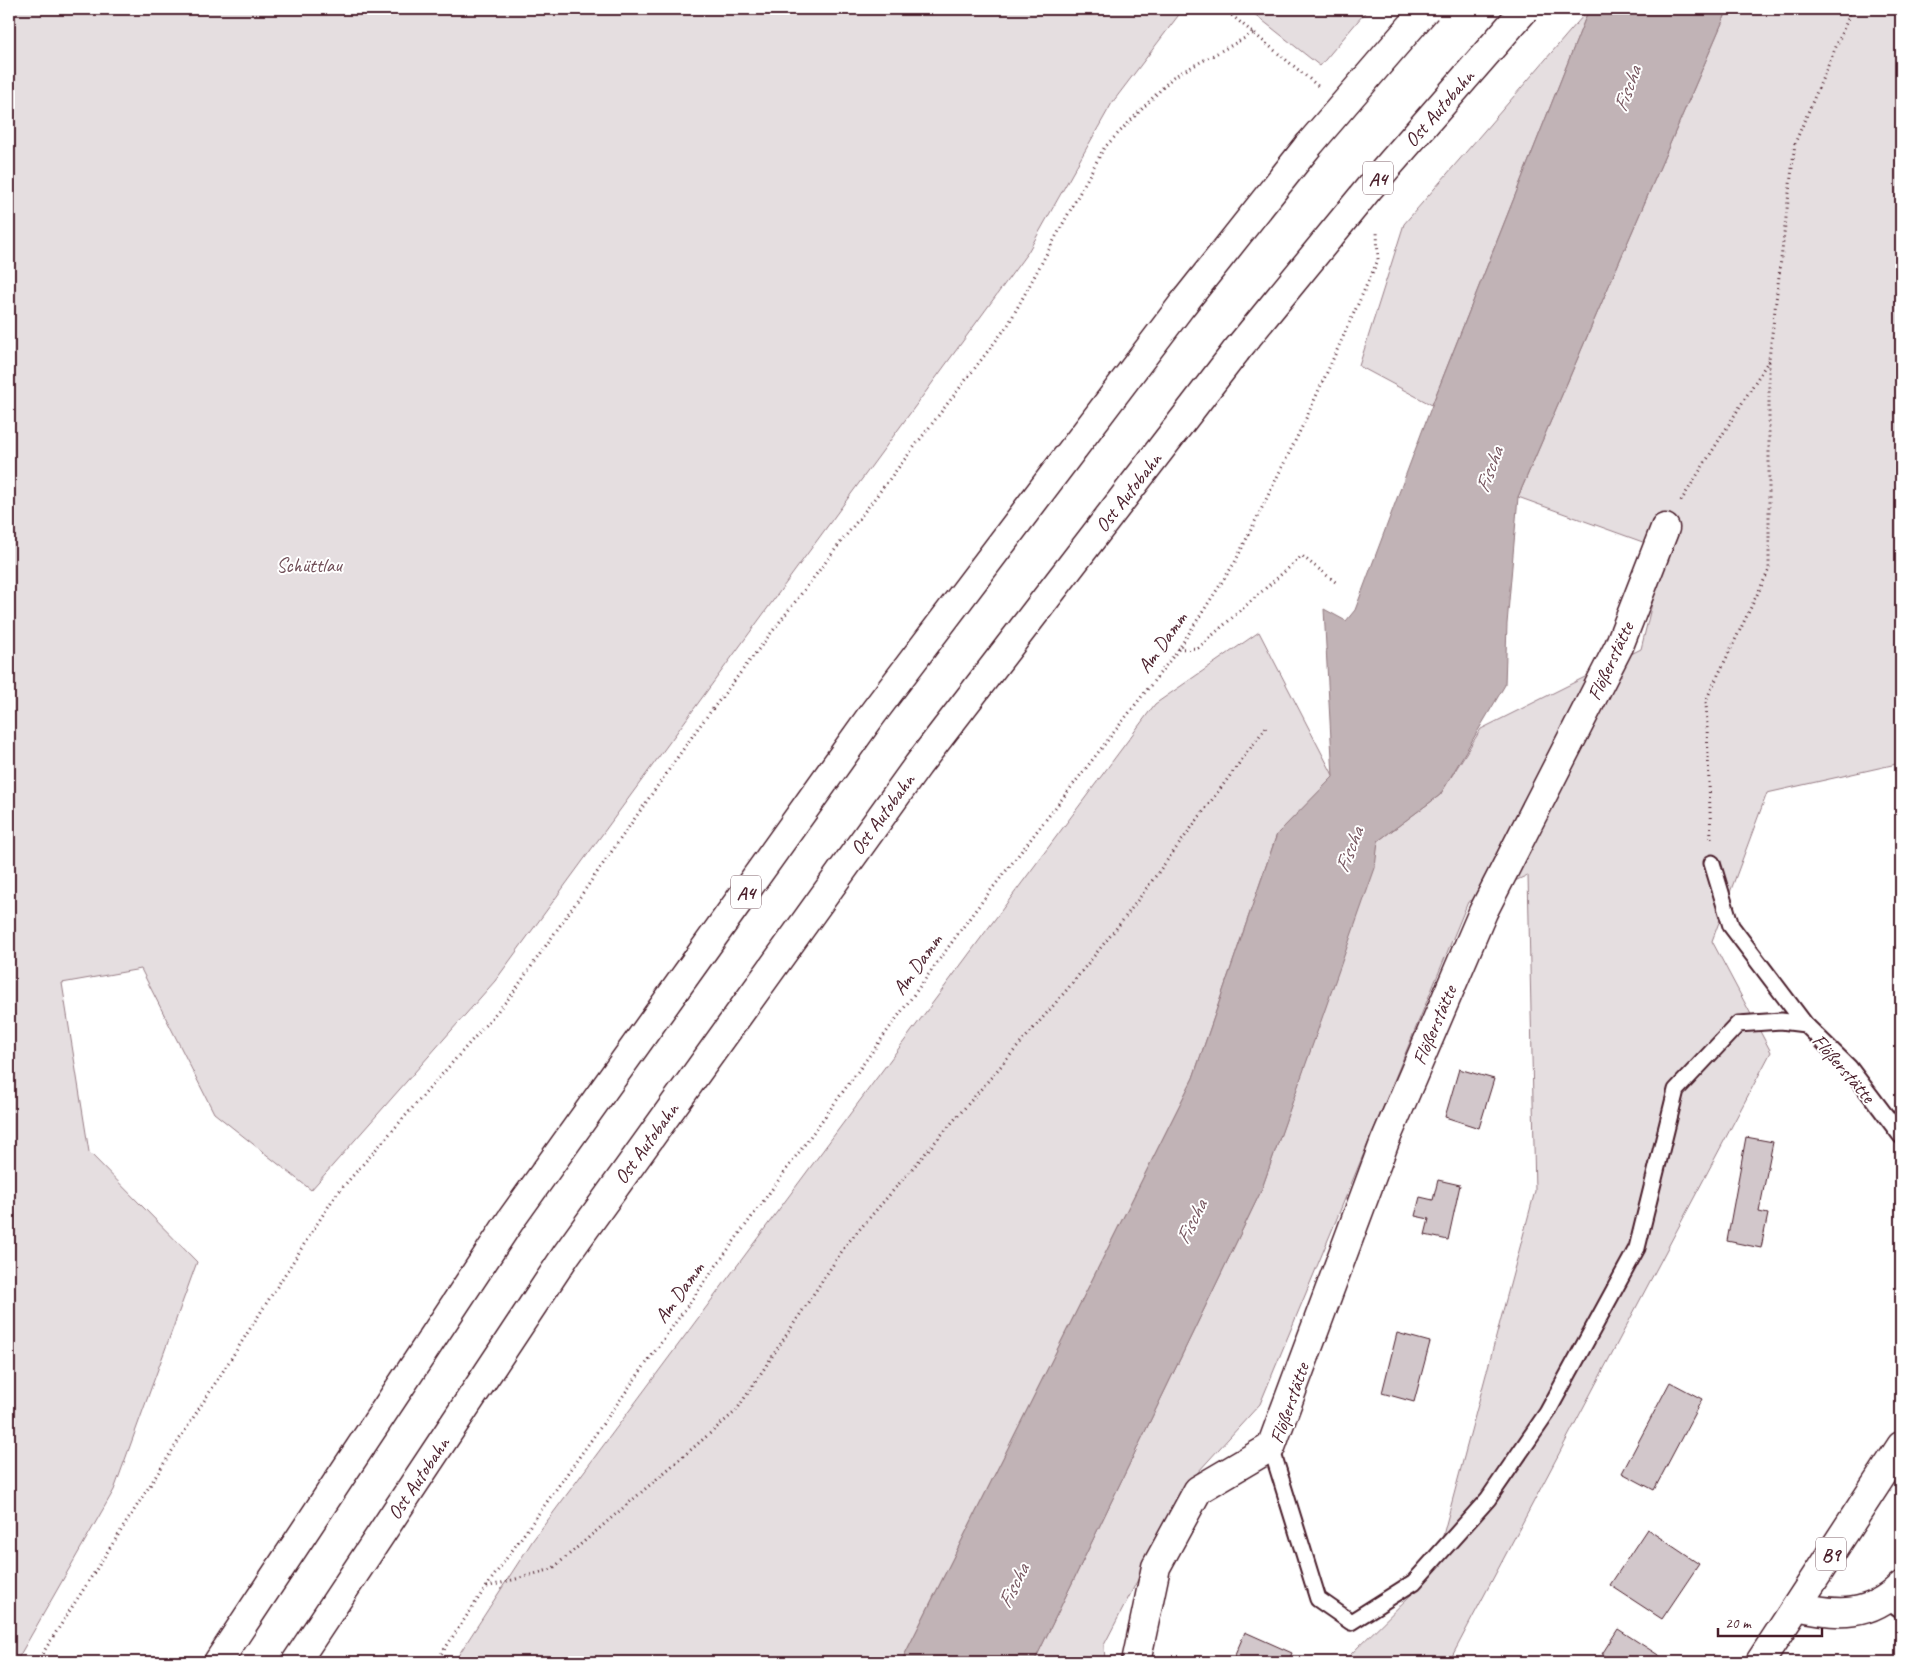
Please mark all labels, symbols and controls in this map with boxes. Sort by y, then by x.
water label: Fischa [1607,60,1648,115]
street label: Ost Autobahn [1399,64,1480,152]
road number: A4 [1363,162,1393,194]
water label: Fischa [1469,441,1510,496]
street label: Ost Autobahn [1089,447,1168,537]
park label: Schüttlau [276,553,343,578]
street label: Am Damm [1132,606,1194,678]
street label: Flößerstätte [1581,617,1640,704]
street label: Ost Autobahn [845,768,921,860]
water label: Fischa [1329,821,1370,876]
road number: A4 [731,876,761,909]
street label: Am Damm [887,928,949,1000]
street label: Flößerstätte [1407,980,1463,1069]
street label: Flößerstätte [1807,1029,1881,1109]
street label: Ost Autobahn [609,1097,685,1189]
water label: Fischa [1169,1193,1214,1248]
street label: Am Damm [649,1256,711,1328]
street label: Flößerstätte [1264,1358,1315,1447]
street label: Ost Autobahn [382,1431,456,1524]
road number: B9 [1816,1538,1846,1570]
water label: Fischa [991,1557,1036,1612]
scale bar [1718,1606,1821,1638]
text: 20 m [1725,1614,1752,1633]

